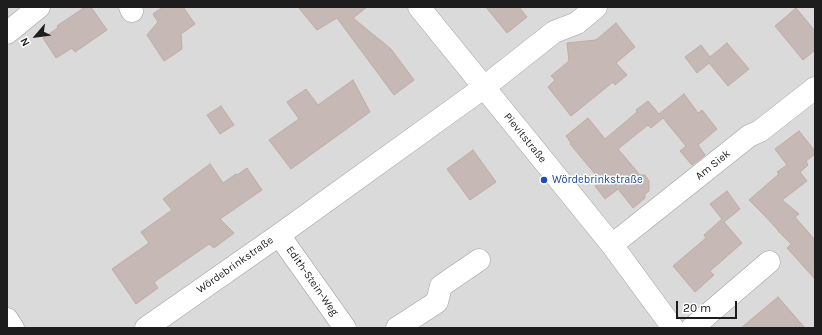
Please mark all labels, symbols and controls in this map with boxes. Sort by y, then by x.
north arrow [16,16,56,56]
text: N [17,35,33,48]
street label: Pievitstraße [501,110,549,166]
street label: Am Siek [693,147,733,183]
place label: Wördebrinkstraße [552,173,643,187]
marker: Wördebrinkstraße [539,175,549,185]
street label: Wördebrinkstraße [194,234,276,296]
street label: Edith-Stein-Weg [283,244,341,318]
scale bar [678,293,739,319]
text: 20 m [683,301,711,315]

